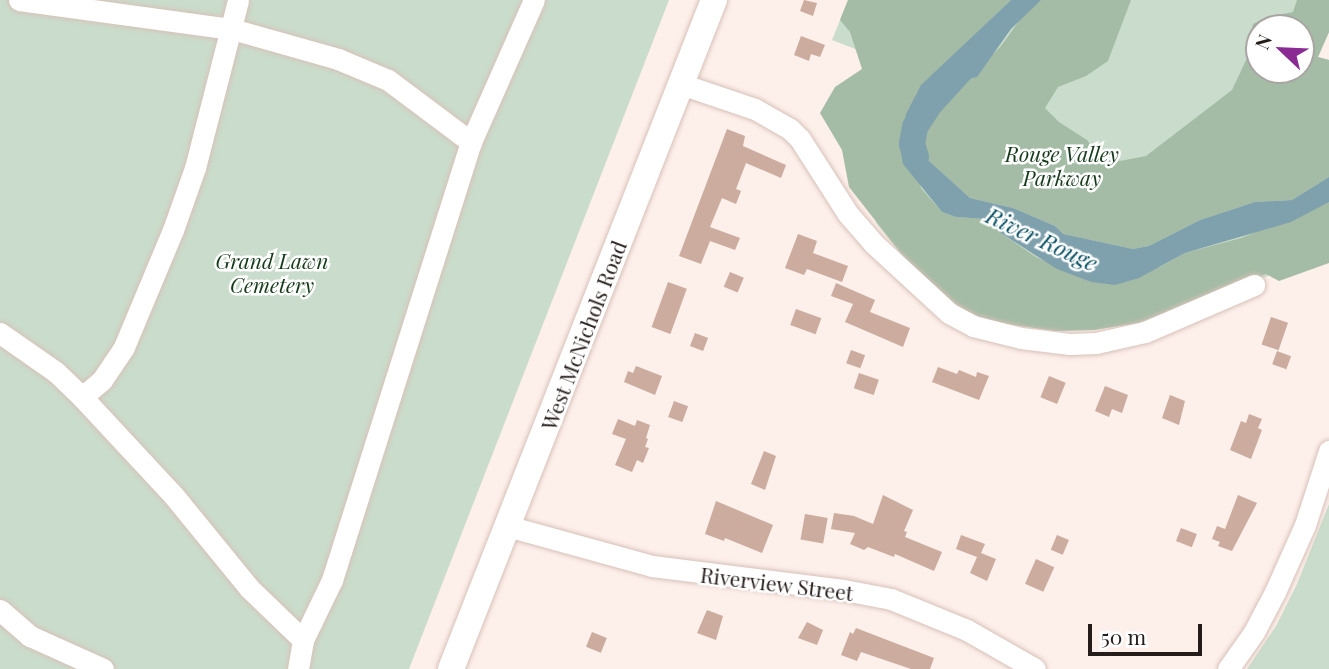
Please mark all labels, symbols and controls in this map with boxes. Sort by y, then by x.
north arrow [1245,14,1315,84]
text: N [1248,30,1277,53]
park label: Rouge Valley Parkway [1005,140,1119,190]
water label: River Rouge [982,201,1102,277]
street label: West McNichols Road [535,237,631,433]
park label: Grand Lawn Cemetery [215,247,329,297]
street label: Riverview Street [699,561,855,605]
scale bar [1091,610,1205,654]
text: 50 m [1101,622,1146,650]

